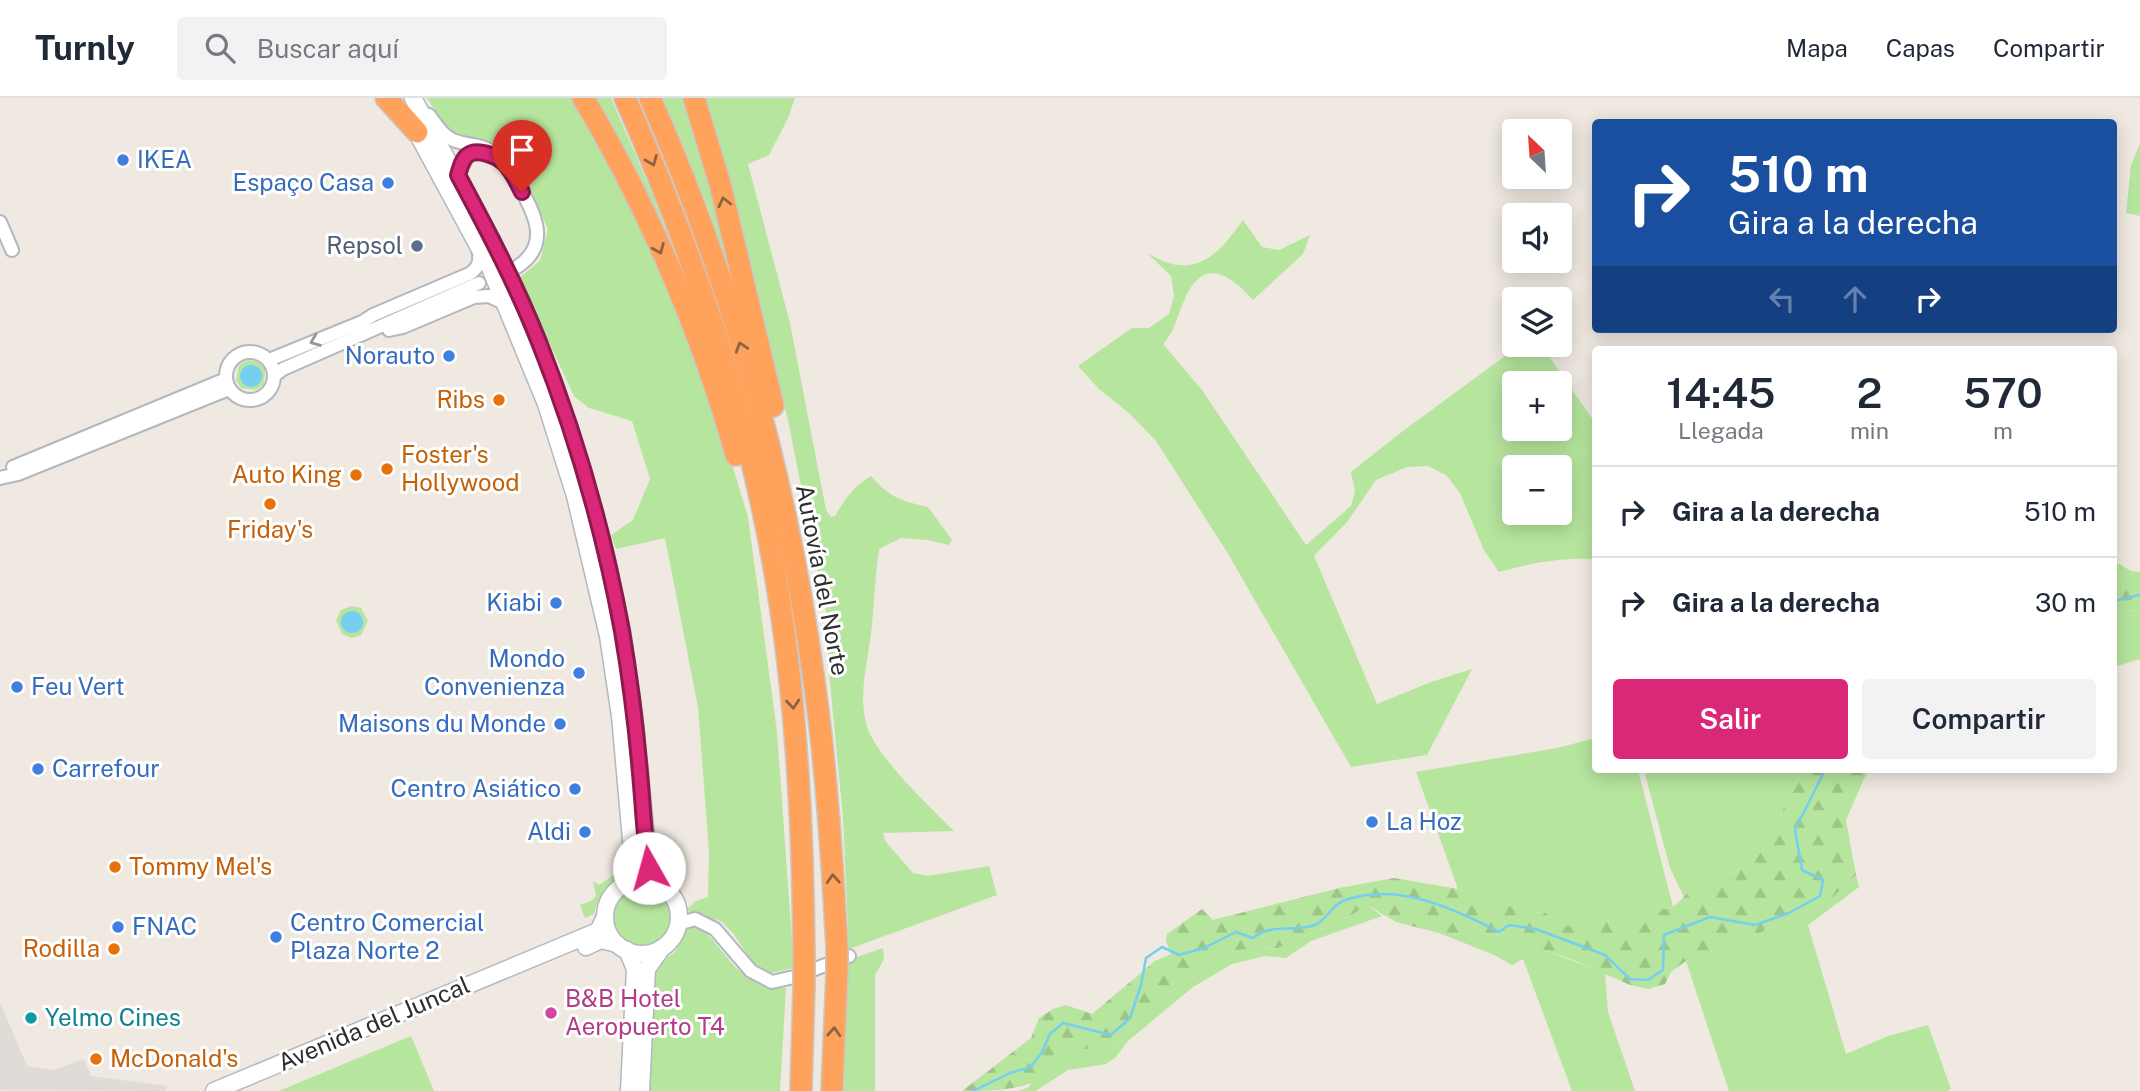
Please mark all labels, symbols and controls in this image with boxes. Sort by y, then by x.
search box [177,17,667,80]
text: Turnly [35,29,135,67]
icon: search [201,29,239,67]
text: Buscar aquí [257,33,399,64]
text: Mapa [1786,34,1848,62]
text: Capas [1886,34,1955,62]
text: Compartir [1993,34,2105,62]
north arrow [1502,119,1572,189]
map controls [1502,119,1572,525]
pin [492,120,552,192]
icon: arrive [503,131,541,169]
place label: IKEA [137,145,192,173]
text: 510 m [1728,145,1869,203]
icon: right [1613,147,1704,238]
marker: IKEA [115,152,131,168]
one-way arrow [644,154,658,166]
place label: Espaço Casa [233,168,374,196]
marker: Espaço Casa [380,175,396,191]
one-way arrow [718,196,732,208]
button: sound [1502,203,1572,273]
text: Gira a la derecha [1728,204,1978,241]
place label: Repsol [326,231,403,259]
marker: Repsol [409,238,425,254]
one-way arrow [651,242,665,254]
icon: left [1763,280,1801,318]
icon: ahead [1836,280,1874,318]
icon: right [1909,280,1947,318]
button: layers [1502,287,1572,357]
one-way arrow [310,333,322,347]
place label: Norauto [345,341,435,369]
one-way arrow [735,341,750,353]
marker: Norauto [441,348,457,364]
text: 14:45 [1666,368,1776,417]
text: 2 [1856,368,1882,417]
text: 570 [1963,368,2043,417]
button: + [1502,371,1572,441]
place label: Ribs [436,385,485,413]
marker: Ribs [491,392,507,408]
text: Llegada [1678,417,1764,444]
text: min [1850,417,1889,444]
text: m [1993,417,2013,444]
place label: Foster's Hollywood [401,440,520,496]
button: − [1502,455,1572,525]
place label: Auto King [232,460,342,488]
marker: Foster's Hollywood [379,461,395,477]
marker: Auto King [348,467,364,483]
street label: Autovía del Norte [791,482,855,678]
icon: right [1613,493,1651,531]
marker: Friday's [262,496,278,512]
text: Gira a la derecha [1672,496,1880,527]
text: 510 m [2024,496,2096,527]
place label: Friday's [227,515,313,543]
icon: right [1613,584,1651,622]
text: Gira a la derecha [1672,587,1880,618]
text: 30 m [2035,587,2096,618]
place label: Kiabi [486,588,542,616]
marker: Kiabi [548,595,564,611]
place label: Mondo Convenienza [424,644,565,700]
marker: Mondo Convenienza [571,665,587,681]
place label: Feu Vert [31,672,125,700]
marker: Feu Vert [9,679,25,695]
button: Salir [1613,679,1848,759]
button: Compartir [1862,679,2096,759]
one-way arrow [785,699,800,710]
place label: Maisons du Monde [338,709,546,737]
marker: Maisons du Monde [552,716,568,732]
place label: Carrefour [52,754,160,782]
marker: Carrefour [30,761,46,777]
place label: Centro Asiático [390,774,561,802]
marker: Centro Asiático [567,781,583,797]
place label: La Hoz [1386,807,1462,835]
marker: La Hoz [1364,814,1380,830]
place label: Aldi [527,817,571,845]
marker: Aldi [577,824,593,840]
position arrow [612,831,686,905]
place label: Tommy Mel's [129,852,272,880]
marker: Tommy Mel's [107,859,123,875]
one-way arrow [826,873,841,884]
place label: Centro Comercial Plaza Norte 2 [290,908,484,964]
place label: FNAC [132,912,197,940]
marker: FNAC [110,919,126,935]
marker: Centro Comercial Plaza Norte 2 [268,929,284,945]
place label: Rodilla [23,934,100,962]
marker: Rodilla [106,941,122,957]
street label: Avenida del Juncal [273,970,474,1076]
place label: B&B Hotel Aeropuerto T4 [565,984,725,1040]
place label: Yelmo Cines [45,1003,181,1031]
marker: B&B Hotel Aeropuerto T4 [543,1005,559,1021]
marker: Yelmo Cines [23,1010,39,1026]
one-way arrow [827,1026,842,1037]
place label: McDonald's [110,1044,238,1072]
marker: McDonald's [88,1051,104,1067]

